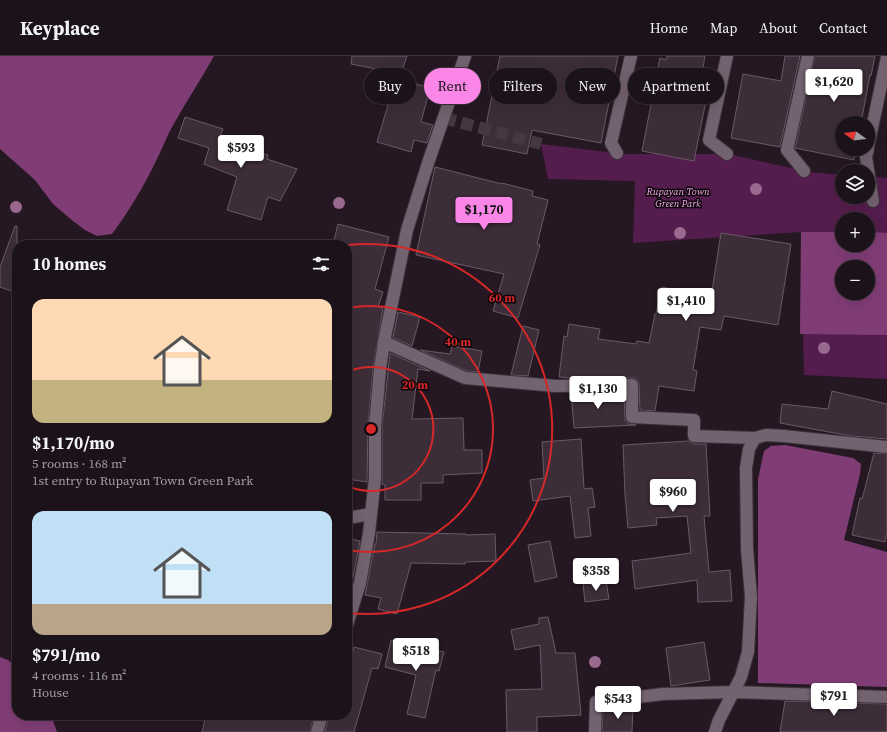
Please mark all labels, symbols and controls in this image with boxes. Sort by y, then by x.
text: Keyplace [20,15,100,41]
text: Home [650,18,688,38]
text: Map [710,18,737,38]
text: About [759,18,797,38]
text: Contact [819,18,867,38]
chip: Buy [364,68,416,104]
chip: Rent [424,68,481,104]
chip: Filters [489,68,557,104]
chip: New [565,68,620,104]
chip: Apartment [628,68,724,104]
pin: $1,620 [801,69,867,103]
text: $1,620 [814,73,854,90]
north arrow [835,116,875,156]
map controls [835,116,875,300]
pin: $593 [217,135,265,169]
text: $593 [227,139,255,156]
button: layers [835,164,875,204]
park label: Rupayan Town Green Park [645,185,710,210]
pin: $1,170 [451,197,517,231]
text: $1,170 [464,201,504,218]
button: + [835,212,875,252]
text: 10 homes [32,252,106,276]
icon: filters [310,253,332,275]
button: − [835,260,875,300]
pin: $1,410 [653,288,719,322]
text: 60 m [489,290,515,306]
text: $1,410 [666,292,706,309]
icon: home [146,325,218,397]
text: 40 m [445,334,471,350]
pin: $1,130 [565,376,631,410]
text: 20 m [402,377,428,393]
text: $1,130 [578,380,618,397]
centre of rings [364,422,378,436]
text: $1,170/mo [32,431,114,455]
text: 5 rooms · 168 m² [32,455,127,472]
text: 1st entry to Rupayan Town Green Park [32,472,253,489]
pin: $960 [649,479,697,513]
text: $960 [659,483,687,500]
icon: home [146,537,218,609]
pin: $358 [572,558,620,592]
text: $358 [582,562,610,579]
pin: $518 [392,638,440,672]
text: $518 [402,642,430,659]
text: $791/mo [32,643,100,667]
text: 4 rooms · 116 m² [32,667,127,684]
pin: $791 [810,683,858,717]
text: House [32,684,69,701]
pin: $543 [594,686,642,720]
text: $791 [820,687,848,704]
text: $543 [604,690,632,707]

